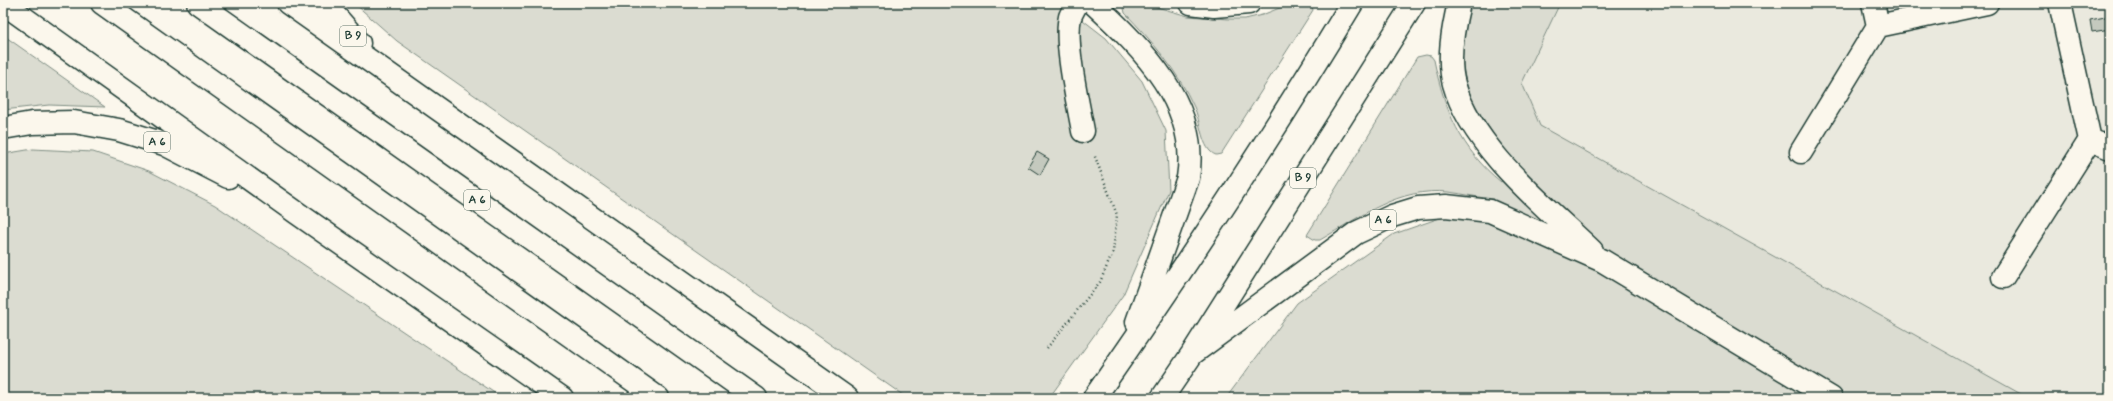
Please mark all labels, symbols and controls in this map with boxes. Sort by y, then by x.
road number: B 9 [340,26,366,46]
road number: A 6 [144,132,170,152]
road number: B 9 [1290,168,1316,188]
road number: A 6 [464,190,490,210]
road number: A 6 [1370,210,1396,230]

